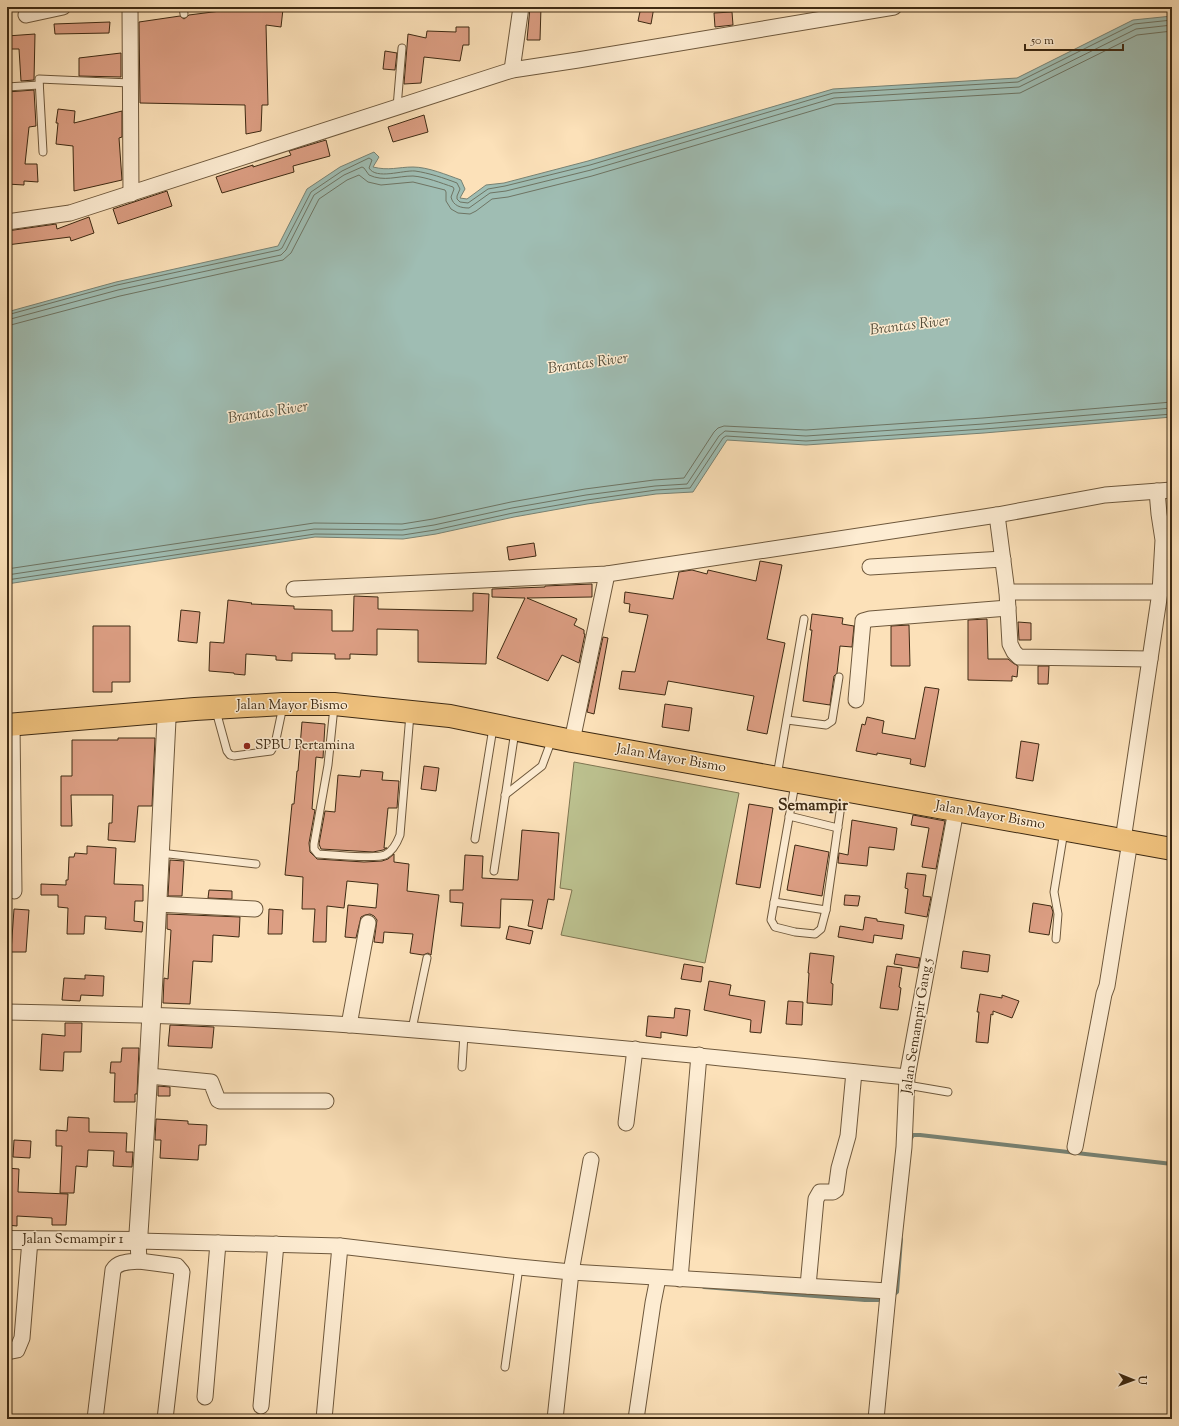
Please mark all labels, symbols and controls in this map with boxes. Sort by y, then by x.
scale bar [1025,26,1123,52]
text: 50 m [1030,32,1054,50]
water label: Brantas River [869,311,952,341]
water label: Brantas River [547,348,630,380]
water label: Brantas River [227,396,310,430]
street label: Jalan Mayor Bismo [235,696,348,716]
place label: SPBU Pertamina [255,736,356,756]
street label: Jalan Mayor Bismo [613,739,728,779]
marker: SPBU Pertamina [242,741,252,751]
district label: Semampir [778,795,849,818]
street label: Jalan Mayor Bismo [932,796,1047,836]
street label: Jalan Semampir Gang 5 [897,957,939,1096]
street label: Jalan Semampir 1 [21,1230,124,1250]
north arrow [1113,1360,1153,1400]
text: U [1134,1375,1150,1385]

